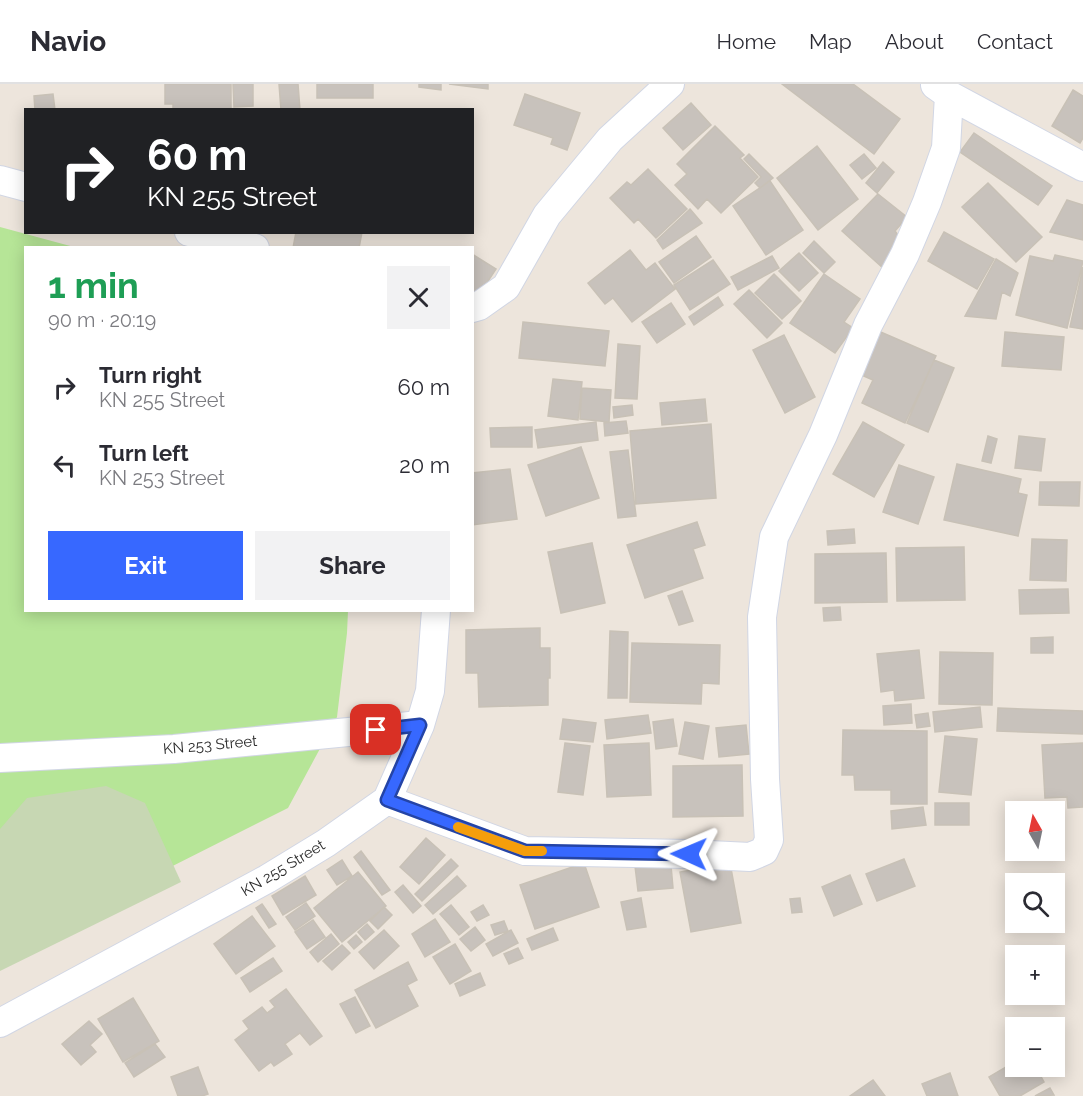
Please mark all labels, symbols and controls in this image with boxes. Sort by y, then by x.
text: Navio [30,25,106,58]
text: Home [717,29,776,54]
text: Map [809,29,852,54]
text: About [885,29,944,54]
text: Contact [977,29,1053,54]
text: 60 m [147,131,247,180]
icon: right [48,132,126,210]
text: KN 255 Street [147,181,317,212]
text: 1 min [48,264,139,306]
button: close [387,266,450,329]
text: 90 m · 20:19 [48,308,156,332]
text: Turn right [99,362,202,388]
icon: right [48,371,81,404]
text: 60 m [397,374,450,400]
text: KN 255 Street [99,388,225,412]
text: Turn left [99,440,189,466]
icon: left [48,449,81,482]
text: 20 m [399,452,450,478]
text: KN 253 Street [99,466,225,490]
button: Exit [48,531,243,600]
button: Share [255,531,450,600]
pin [350,704,401,755]
icon: arrive [359,713,392,746]
street label: KN 253 Street [162,732,258,758]
north arrow [1005,801,1065,861]
map controls [1005,801,1065,1077]
position arrow [657,822,721,886]
street label: KN 255 Street [238,836,328,900]
button: search [1005,873,1065,933]
button: + [1005,945,1065,1005]
button: − [1005,1017,1065,1077]

